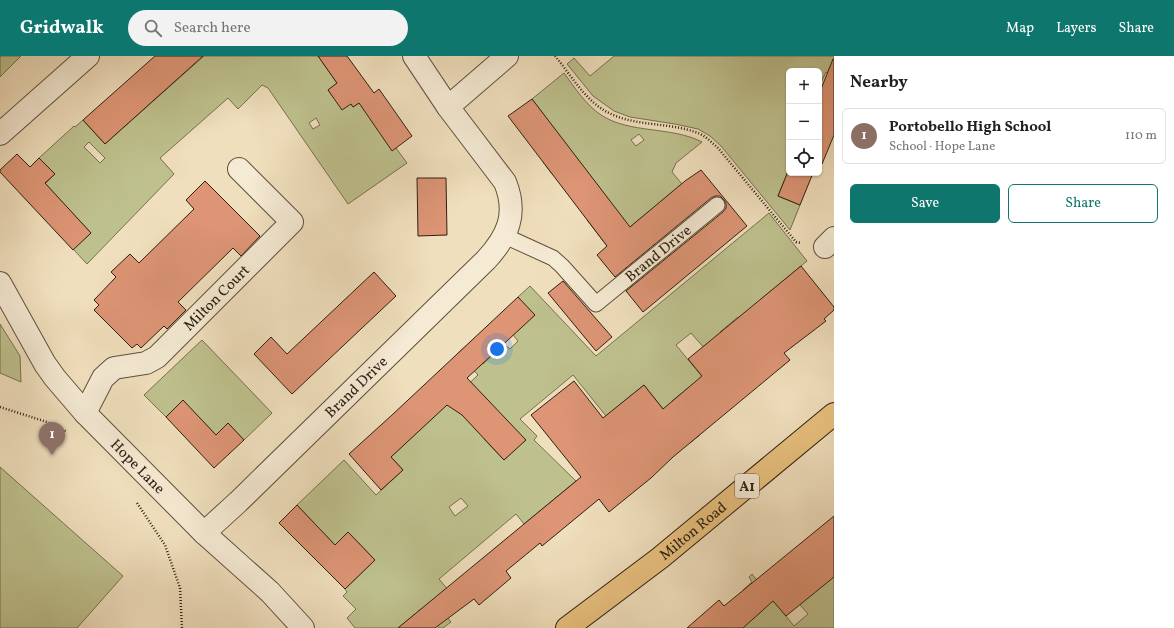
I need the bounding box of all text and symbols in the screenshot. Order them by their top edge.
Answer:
search box [128,10,408,46]
text: Gridwalk [20,15,104,41]
icon: search [142,17,164,39]
text: Search here [174,18,251,39]
text: Map [1006,19,1034,38]
text: Layers [1056,19,1096,38]
text: Share [1118,19,1154,38]
map controls [786,68,822,176]
button: + [786,68,822,104]
text: Nearby [850,71,908,94]
button: − [786,104,822,140]
text: Portobello High School [889,117,1051,138]
text: 1 [861,127,867,145]
text: 110 m [1125,127,1157,145]
text: School · Hope Lane [889,138,995,156]
button: locate [786,140,822,176]
button: Save [850,184,1000,223]
button: Share [1008,184,1158,223]
street label: Brand Drive [621,221,697,288]
street label: Milton Court [180,261,255,337]
your location [487,339,507,359]
street label: Brand Drive [321,352,393,423]
pin: 1 [39,422,65,455]
street label: Hope Lane [105,435,169,500]
road number: A1 [735,474,759,498]
street label: Milton Road [656,498,732,566]

